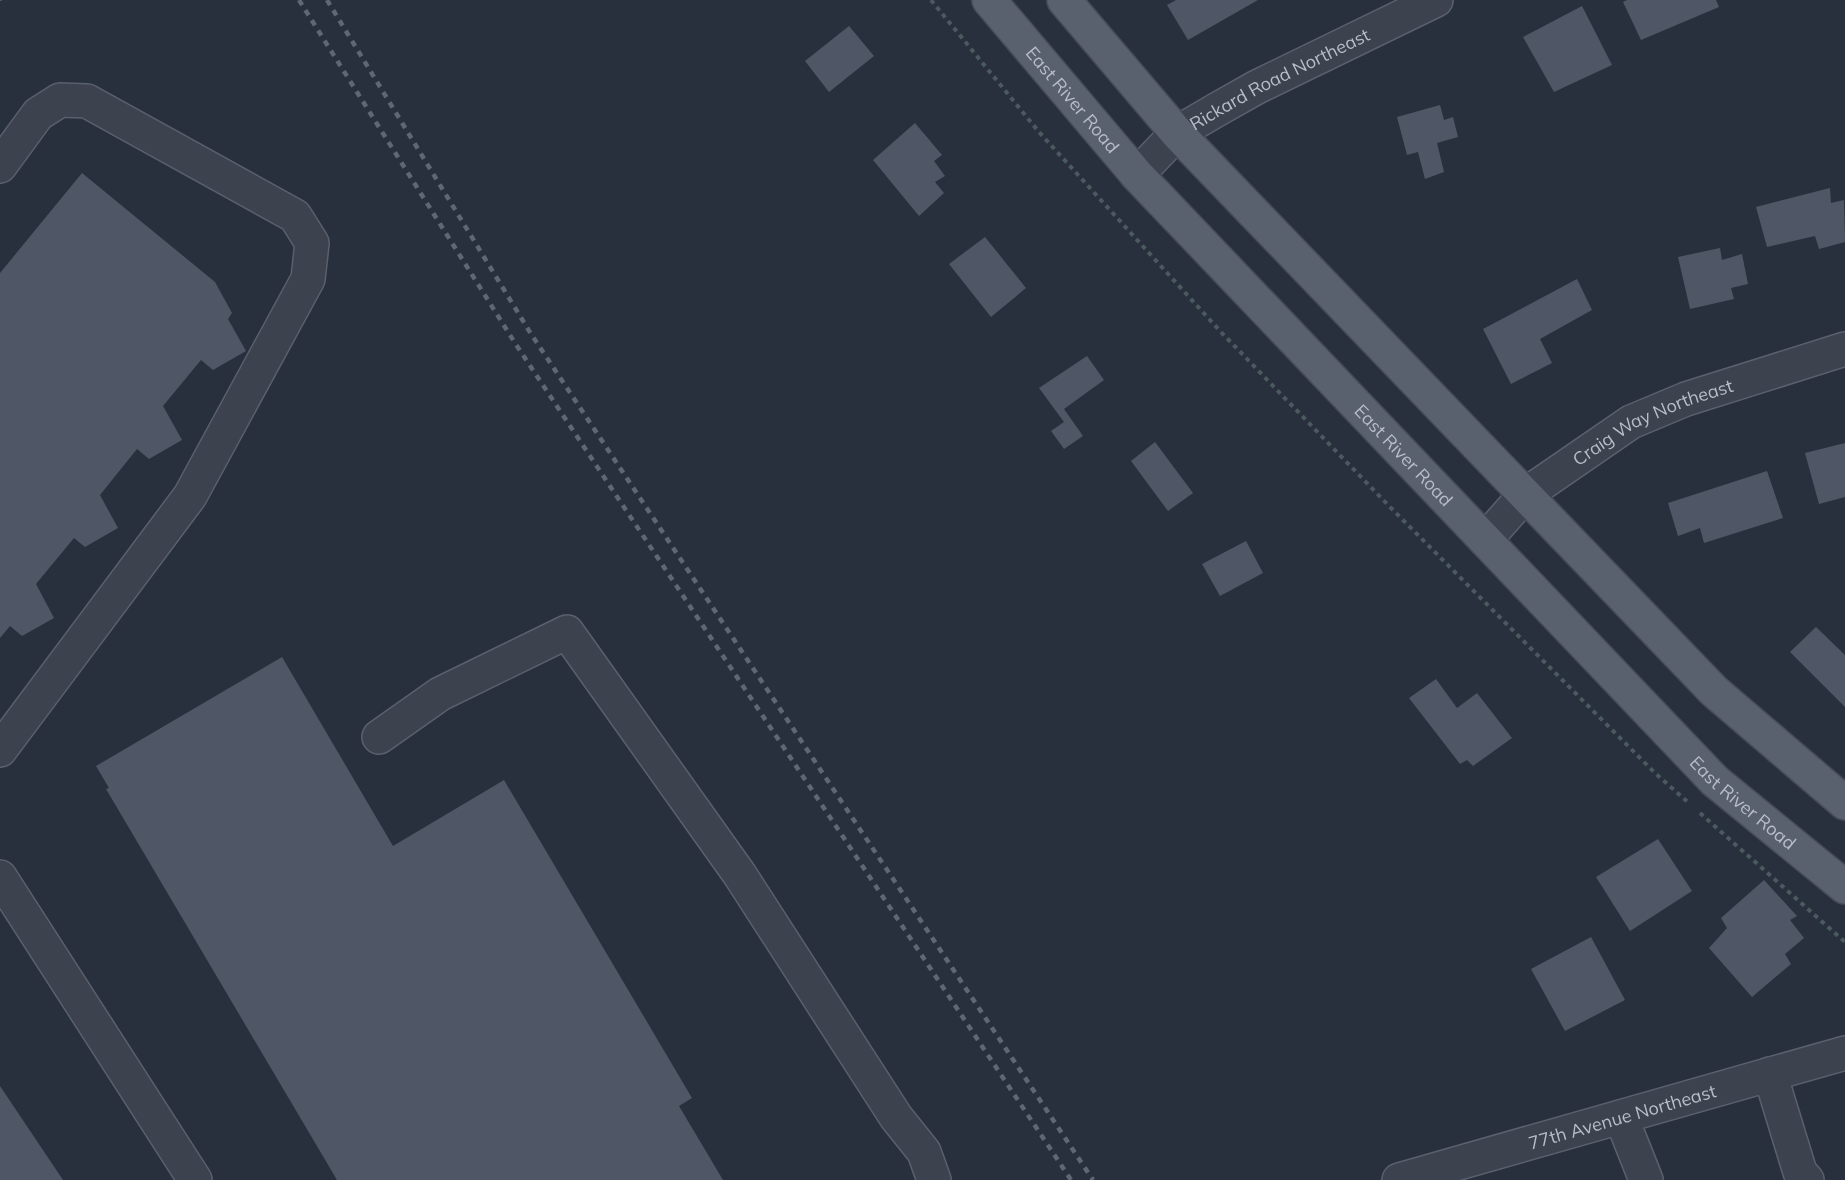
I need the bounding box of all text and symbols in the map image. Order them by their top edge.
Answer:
street label: Rickard Road Northeast [1185,23,1373,135]
street label: East River Road [1021,41,1125,157]
street label: Craig Way Northeast [1568,374,1736,471]
street label: East River Road [1350,399,1458,511]
street label: East River Road [1685,751,1801,854]
street label: 77th Avenue Northeast [1526,1079,1719,1154]

